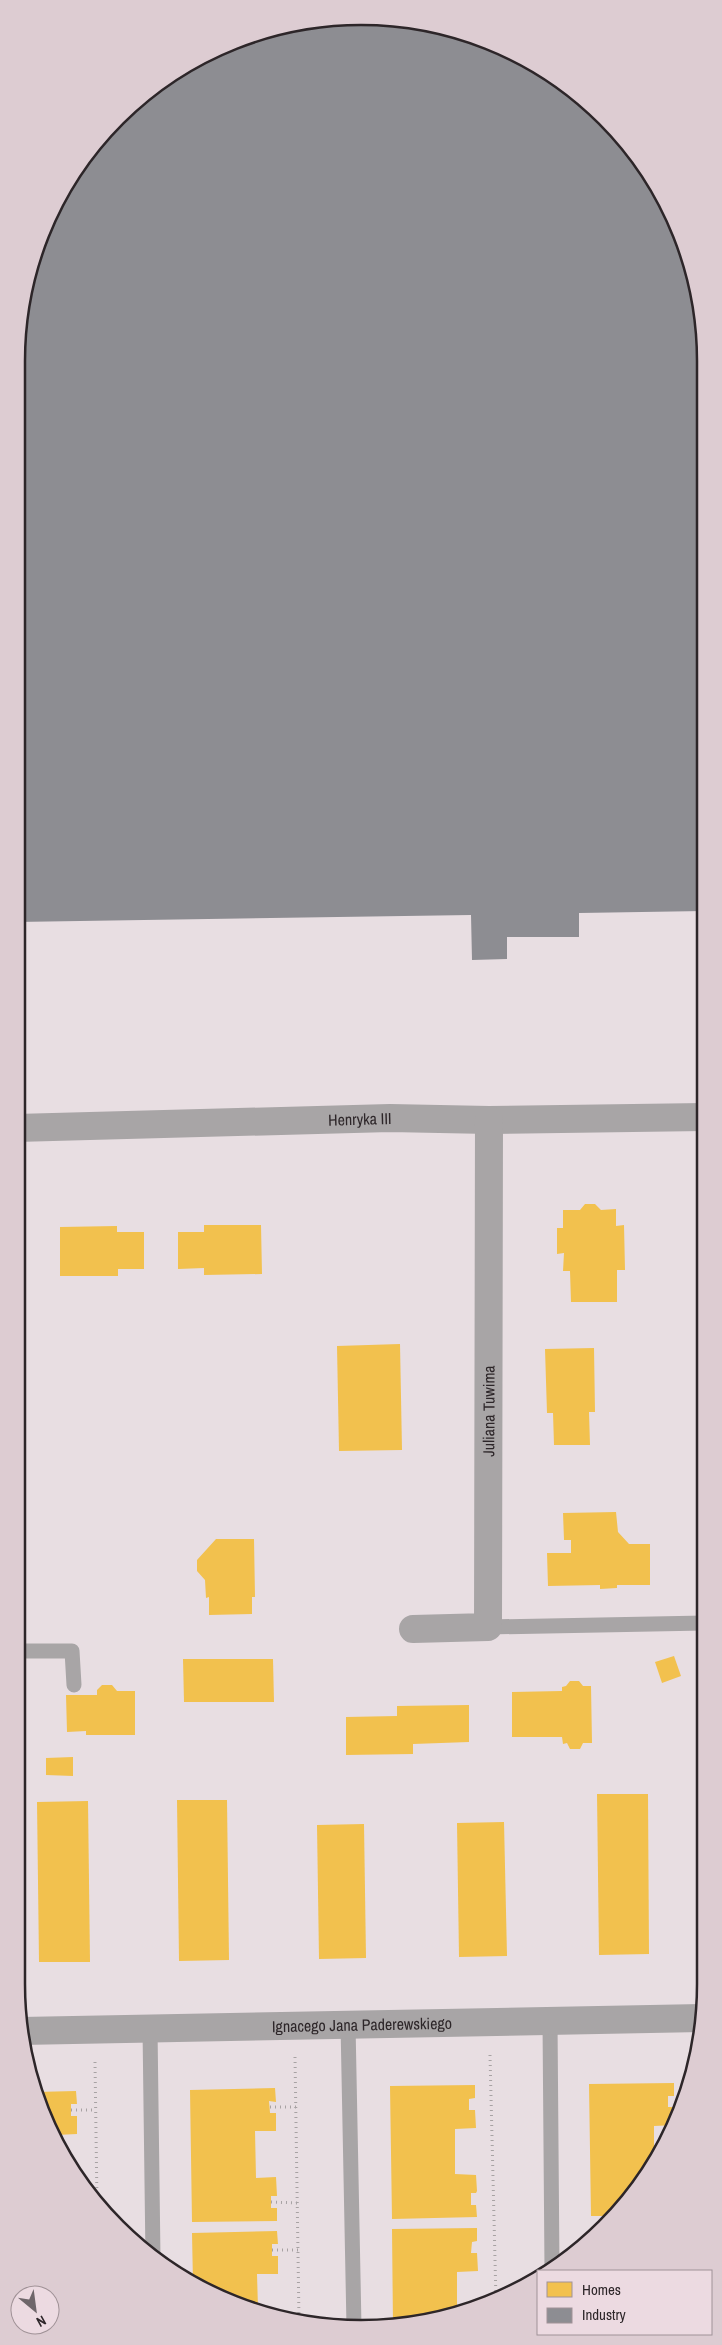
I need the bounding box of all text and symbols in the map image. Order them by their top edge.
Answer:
street label: Henryka III [328,1107,392,1131]
street label: Juliana Tuwima [477,1365,500,1457]
street label: Ignacego Jana Paderewskiego [272,2012,452,2037]
legend [537,2270,712,2335]
text: Homes [582,2279,621,2300]
north arrow [10,2285,60,2335]
text: Industry [582,2304,627,2325]
text: N [33,2311,49,2331]

